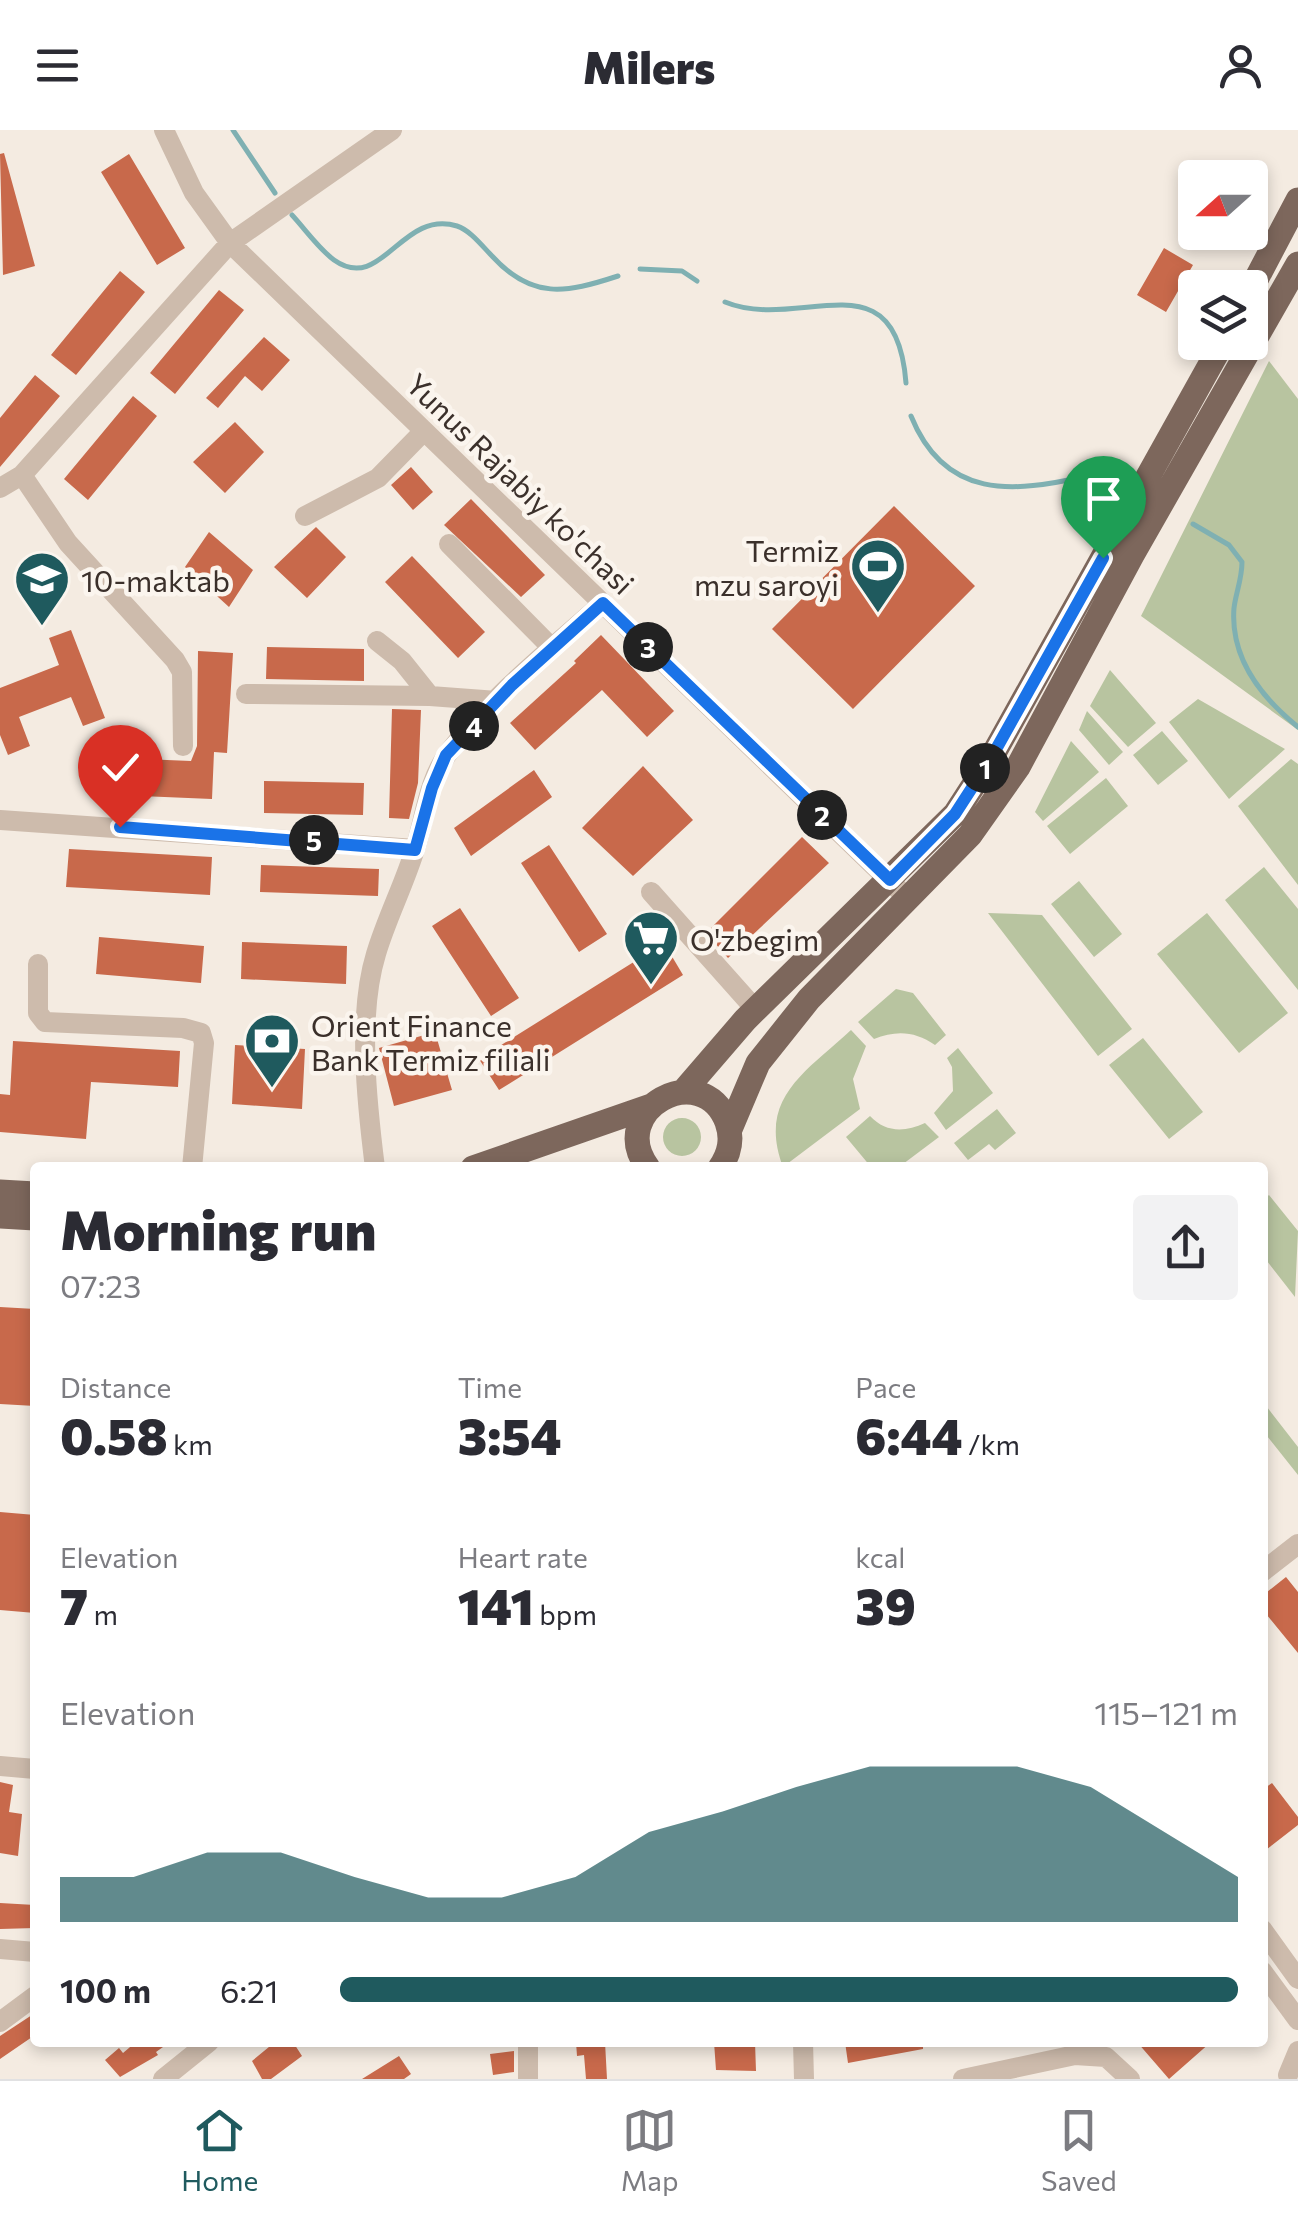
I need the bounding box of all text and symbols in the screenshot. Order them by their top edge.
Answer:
icon: menu [30,38,85,93]
text: Milers [583,38,715,93]
icon: person [1213,38,1268,93]
north arrow [1178,160,1268,250]
map controls [1178,160,1268,360]
button: layers [1178,270,1268,360]
street label: Yunus Rajabiy ko'chasi [399,365,643,601]
pin [1061,456,1146,559]
icon: arrive [1076,471,1131,526]
place label: Termiz mzu saroyi [694,531,839,602]
sports icon: Termiz mzu saroyi [848,536,908,615]
school or university icon: 10-maktab [12,549,72,628]
place label: 10-maktab [81,561,230,598]
pin: 3 [623,622,673,672]
text: 3 [640,630,656,664]
pin: 4 [449,701,499,751]
text: 4 [465,709,483,743]
pin [78,725,163,828]
icon: check [93,740,148,795]
pin: 1 [960,743,1010,793]
text: 1 [979,751,991,785]
pin: 2 [797,790,847,840]
text: 2 [814,798,830,832]
pin: 5 [289,815,339,865]
text: 5 [306,823,322,857]
supermarket icon: O'zbegim [621,908,681,987]
place label: O'zbegim [690,920,819,957]
place label: Orient Finance Bank Termiz filiali [311,1006,550,1077]
bank icon: Orient Finance Bank Termiz filiali [242,1011,302,1090]
text: Morning run [60,1194,376,1261]
button: share [1133,1195,1238,1300]
text: 07:23 [60,1265,141,1305]
text: Distance [60,1370,171,1404]
text: Time [458,1370,522,1404]
text: Pace [855,1370,916,1404]
text: 0.58 [60,1404,168,1465]
text: 3:54 [458,1404,562,1465]
text: 6:44 [855,1404,963,1465]
text: km [168,1427,213,1461]
text: /km [963,1427,1020,1461]
text: Elevation [60,1540,178,1574]
text: Heart rate [458,1540,588,1574]
text: kcal [855,1540,905,1574]
text: 7 [60,1574,88,1635]
text: 141 [458,1574,534,1635]
text: 39 [855,1574,916,1635]
text: m [88,1597,118,1631]
text: bpm [534,1597,597,1631]
text: Elevation [60,1692,195,1732]
text: 115–121 m [1094,1692,1238,1732]
text: 100 m [60,1970,151,2010]
text: 6:21 [220,1970,278,2010]
tab: Home [181,2103,258,2197]
tab: Map [621,2103,679,2197]
tab: Saved [1041,2103,1117,2197]

